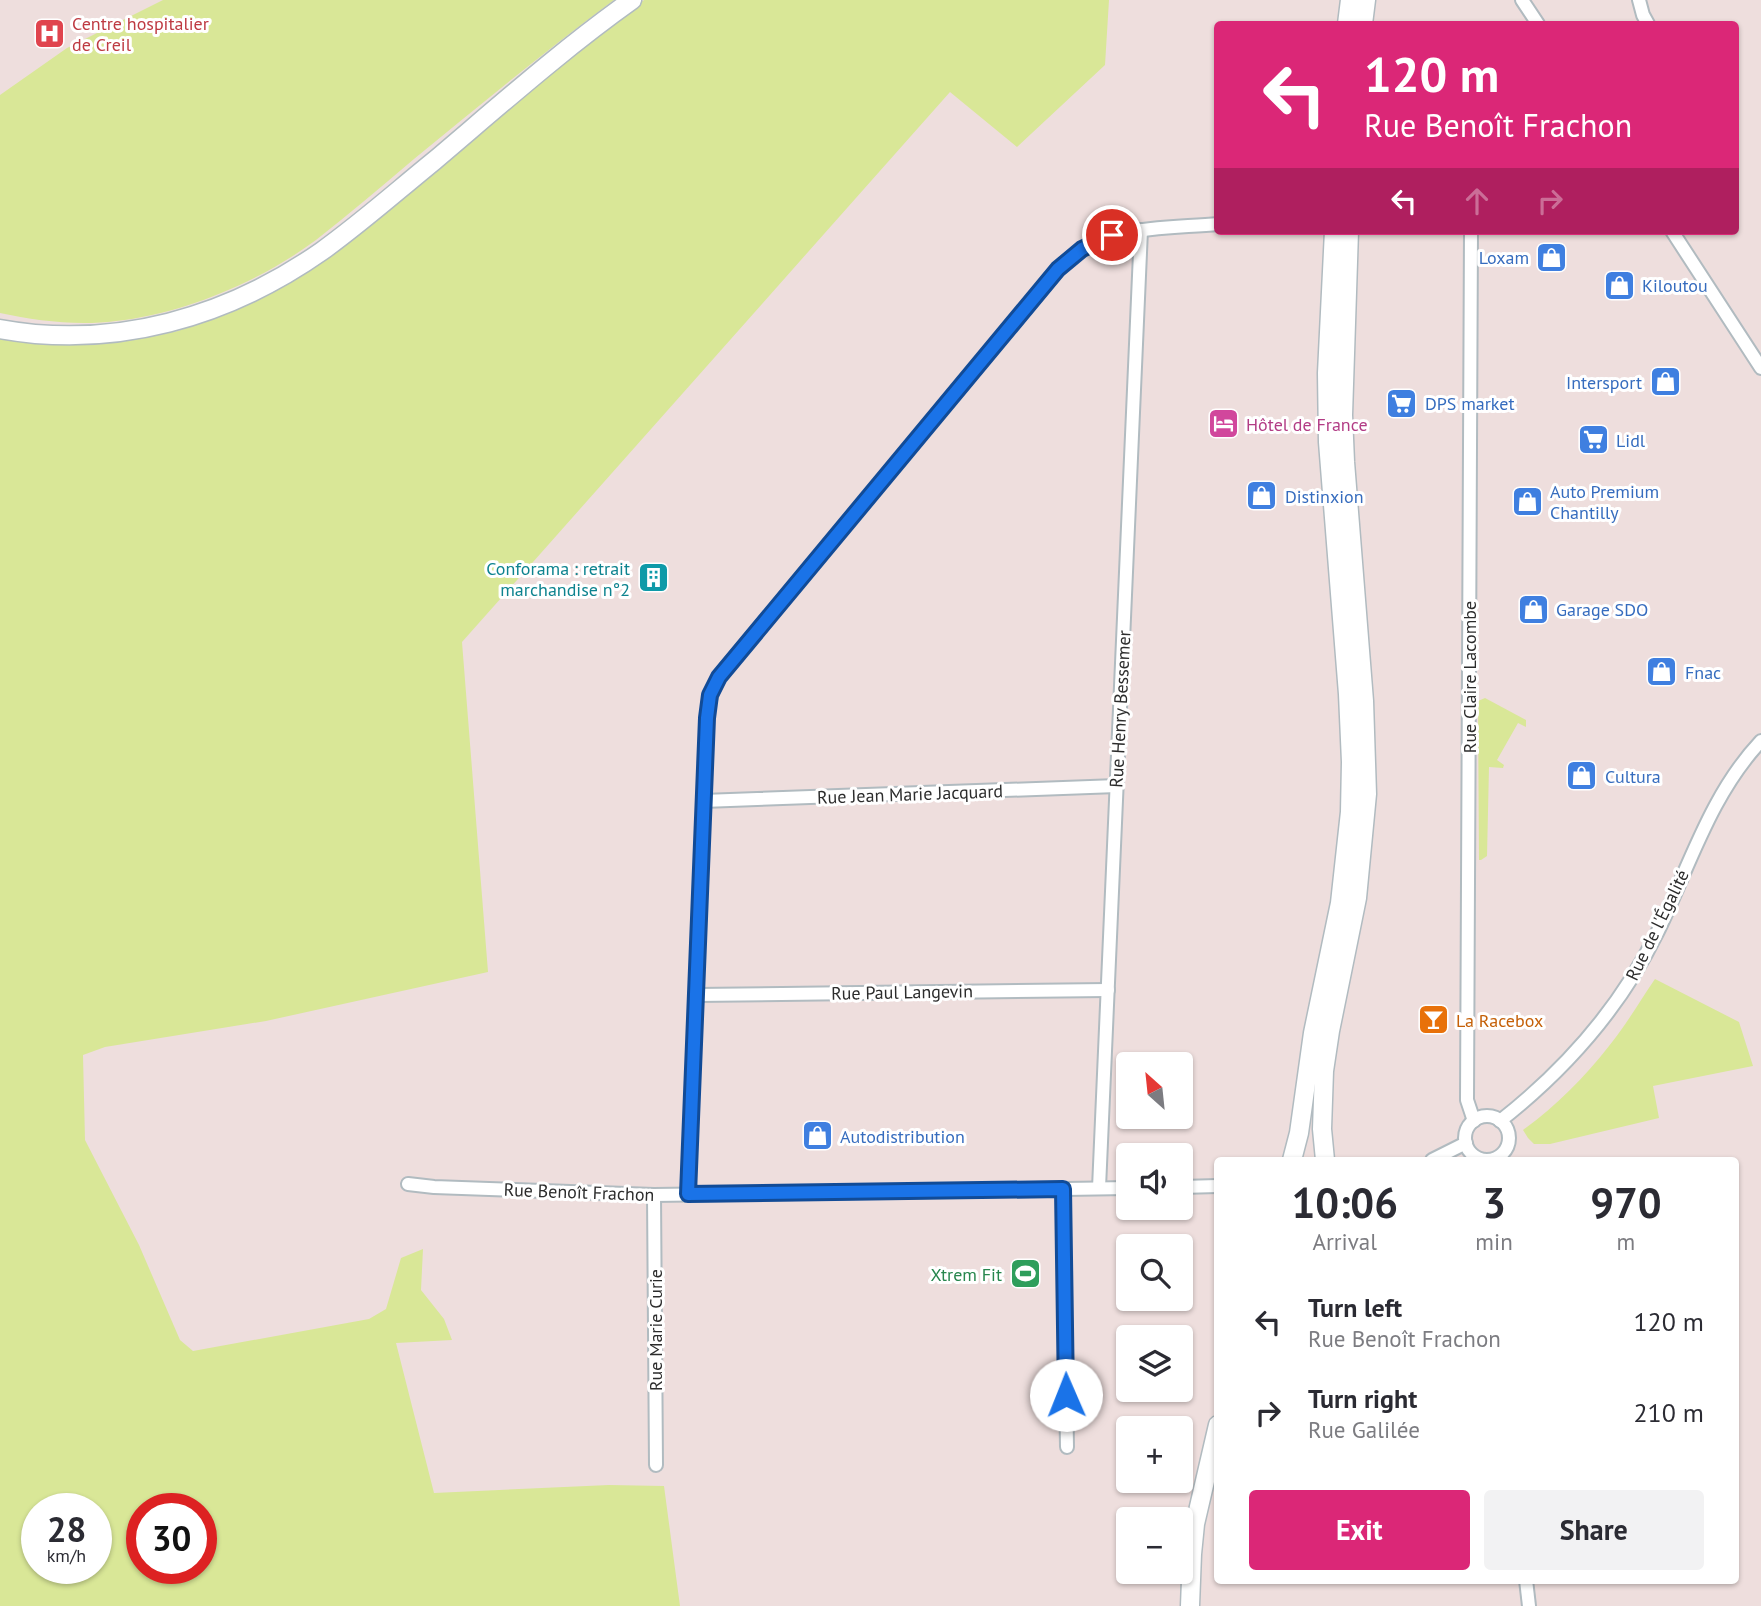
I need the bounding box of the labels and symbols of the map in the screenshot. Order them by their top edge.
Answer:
place label: Centre hospitalier de Creil [72,12,209,56]
hospital icon: Centre hospitalier de Creil [32,16,66,50]
pin [1082,205,1142,265]
shop icon: Loxam [1535,240,1569,274]
place label: Loxam [1479,246,1529,269]
shop icon: Kiloutou [1602,268,1636,302]
place label: Kiloutou [1642,274,1708,297]
shop icon: Intersport [1648,365,1682,399]
place label: Intersport [1566,371,1642,394]
supermarket icon: DPS market [1385,386,1419,420]
place label: DPS market [1425,392,1515,415]
hotel icon: Hôtel de France [1206,407,1240,441]
place label: Hôtel de France [1246,413,1368,436]
supermarket icon: Lidl [1576,423,1610,457]
place label: Lidl [1616,429,1646,452]
shop icon: Distinxion [1245,479,1279,513]
place label: Auto Premium Chantilly [1550,480,1659,524]
shop icon: Auto Premium Chantilly [1510,484,1544,518]
place label: Distinxion [1285,485,1364,508]
place label: Conforama : retrait marchandise n°2 [486,557,630,601]
building icon: Conforama : retrait marchandise n°2 [636,561,670,595]
shop icon: Garage SDO [1516,592,1550,626]
place label: Garage SDO [1556,598,1648,621]
street label: Rue Claire Lacombe [1458,601,1481,753]
street label: Rue Henry Bessemer [1104,630,1136,788]
shop icon: Fnac [1645,655,1679,689]
place label: Fnac [1685,661,1721,684]
shop icon: Cultura [1565,759,1599,793]
place label: Cultura [1605,765,1661,788]
street label: Rue Jean Marie Jacquard [817,779,1003,809]
street label: Rue de l'Égalité [1620,866,1694,984]
street label: Rue Paul Langevin [831,979,973,1005]
bar icon: La Racebox [1416,1003,1450,1037]
place label: La Racebox [1456,1009,1543,1032]
north arrow [1116,1052,1194,1129]
shop icon: Autodistribution [800,1119,834,1153]
place label: Autodistribution [840,1125,965,1148]
street label: Rue Benoît Frachon [503,1178,655,1206]
sports icon: Xtrem Fit [1008,1257,1042,1291]
place label: Xtrem Fit [931,1263,1002,1286]
street label: Rue Marie Curie [644,1269,667,1391]
position arrow [1029,1358,1103,1432]
speed limit sign: 30 [126,1493,217,1584]

